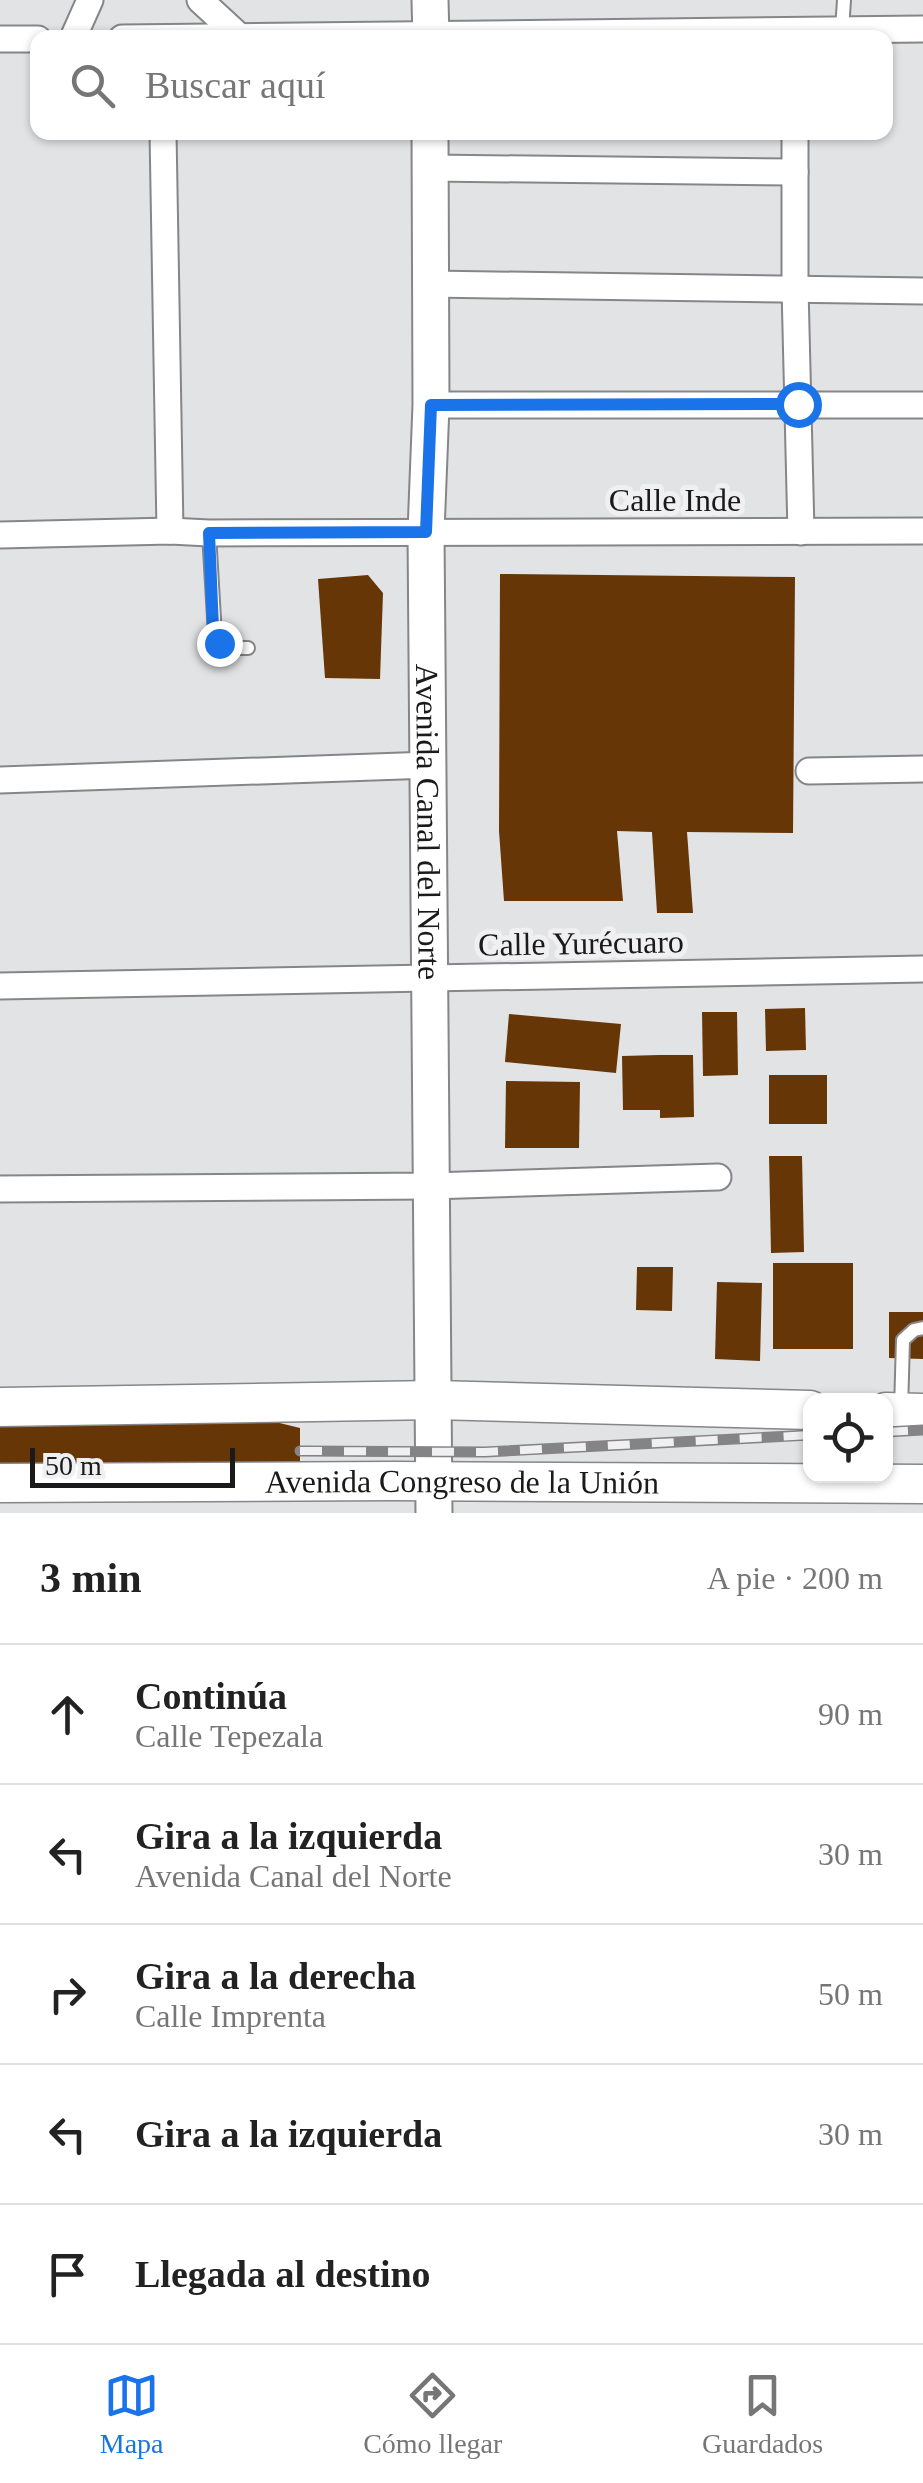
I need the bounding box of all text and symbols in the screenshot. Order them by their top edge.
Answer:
search box [30,30,893,140]
icon: search [65,58,120,113]
text: Buscar aquí [145,64,325,106]
route start [776,382,822,428]
street label: Calle Inde [609,482,741,518]
route end [197,621,243,667]
street label: Avenida Canal del Norte [409,663,448,980]
street label: Calle Yurécuaro [478,923,684,963]
map controls [803,1393,893,1483]
button: locate [803,1393,893,1483]
scale bar [30,1443,235,1488]
text: 50 m [45,1450,102,1481]
street label: Avenida Congreso de la Unión [265,1463,659,1501]
text: 3 min [40,1555,142,1601]
text: A pie · 200 m [707,1560,883,1596]
text: Continúa [135,1675,287,1717]
icon: ahead [40,1687,95,1742]
text: 90 m [818,1696,883,1732]
text: Calle Tepezala [135,1718,323,1754]
text: Gira a la izquierda [135,1815,442,1857]
icon: left [40,1827,95,1882]
text: 30 m [818,1836,883,1872]
text: Avenida Canal del Norte [135,1858,452,1894]
text: Gira a la derecha [135,1955,416,1997]
icon: right [40,1967,95,2022]
text: 50 m [818,1976,883,2012]
text: Calle Imprenta [135,1998,326,2034]
icon: left [40,2107,95,2162]
text: Gira a la izquierda [135,2113,442,2155]
text: 30 m [818,2116,883,2152]
icon: arrive [40,2247,95,2302]
text: Llegada al destino [135,2253,431,2295]
tab: Mapa [100,2368,164,2460]
tab: Cómo llegar [363,2368,502,2460]
tab: Guardados [702,2368,823,2460]

